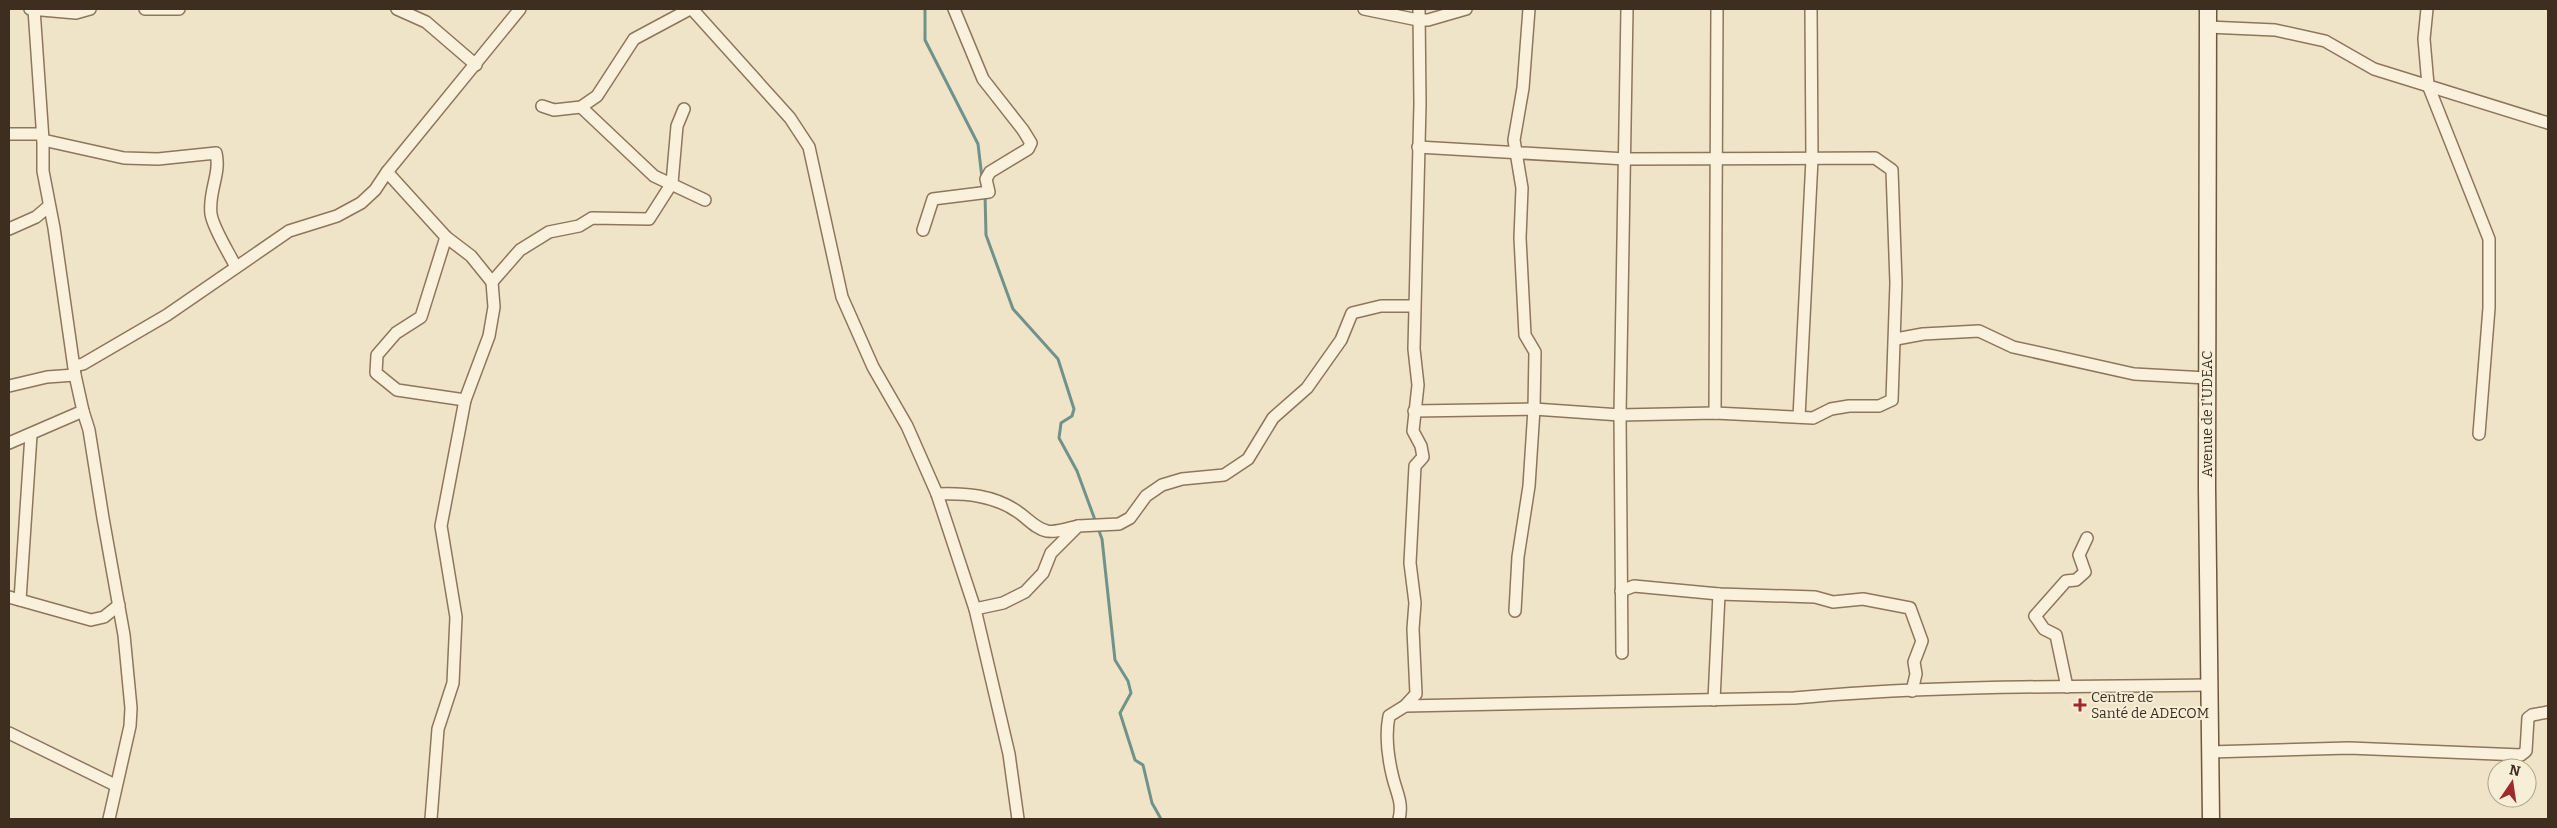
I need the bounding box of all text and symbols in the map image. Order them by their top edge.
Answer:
street label: Avenue de I'UDEAC [2199,351,2216,477]
place label: Centre de Santé de ADECOM [2091,689,2209,722]
marker: Centre de Santé de ADECOM [2073,698,2087,712]
north arrow [2487,758,2537,808]
text: N [2508,761,2522,780]

